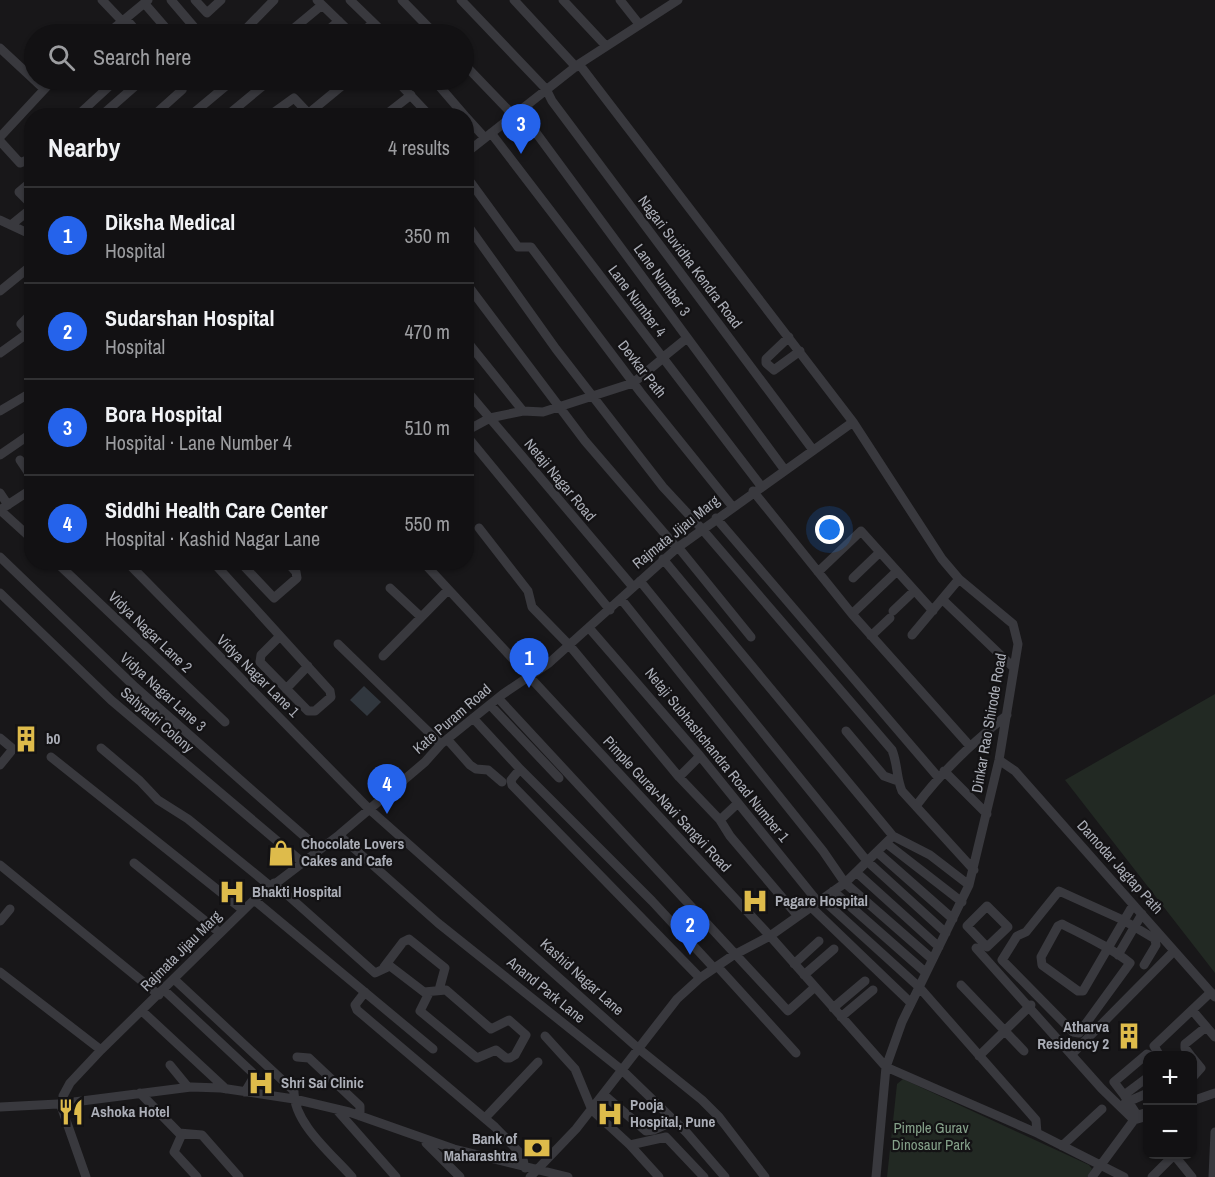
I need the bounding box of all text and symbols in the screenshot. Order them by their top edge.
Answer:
search box [24,24,474,90]
icon: search [45,41,78,74]
text: Search here [93,42,191,72]
pin: 3 [502,104,540,154]
text: Nearby [48,130,120,165]
text: 4 results [388,134,450,161]
street label: Nagari Suvidha Kendra Road [633,191,747,332]
text: Diksha Medical [105,207,235,237]
text: 1 [63,222,72,249]
text: 350 m [404,222,450,249]
text: Hospital [105,237,165,264]
street label: Lane Number 3 [629,239,696,320]
street label: Lane Number 4 [604,261,671,341]
text: Sudarshan Hospital [105,303,274,333]
text: 2 [63,318,72,345]
text: 470 m [404,318,450,345]
text: Hospital [105,333,165,360]
street label: Devkar Path [613,336,672,402]
text: Bora Hospital [105,399,222,429]
text: 3 [63,414,72,441]
text: 510 m [404,414,450,441]
text: Hospital · Lane Number 4 [105,429,292,456]
street label: Netaji Nagar Road [520,434,601,525]
street label: Rajmata Jijau Marg [628,490,724,573]
text: Siddhi Health Care Center [105,495,328,525]
text: 4 [63,510,72,537]
text: 550 m [404,510,450,537]
your location [815,515,844,544]
text: Hospital · Kashid Nagar Lane [105,525,320,552]
street label: Vidya Nagar Lane 2 [104,586,197,677]
street label: Vidya Nagar Lane 1 [212,630,304,722]
pin: 1 [510,638,548,688]
street label: Vidya Nagar Lane 3 [116,647,211,736]
street label: Dinkar Rao Shirode Road [966,651,1011,794]
street label: Netaji Subhashchandra Road Number 1 [640,663,794,846]
street label: Kate Puram Road [408,679,495,759]
street label: Sahyadri Colony [116,682,199,758]
building icon: b0 [11,724,41,754]
place label: b0 [46,728,61,749]
street label: Pimple Gurav-Navi Sangvi Road [599,731,736,876]
pin: 4 [368,764,406,814]
street label: Damodar Jagtap Path [1073,815,1168,918]
place label: Chocolate Lovers Cakes and Cafe [301,833,404,871]
shop icon: Chocolate Lovers Cakes and Cafe [266,838,296,868]
hospital icon: Bhakti Hospital [217,877,247,907]
place label: Bhakti Hospital [252,881,342,902]
hospital icon: Pagare Hospital [740,886,770,916]
place label: Pagare Hospital [775,890,868,911]
street label: Rajmata Jijau Marg [136,905,226,996]
pin: 2 [670,906,710,955]
street label: Kashid Nagar Lane [536,933,629,1020]
street label: Anand Park Lane [502,951,590,1028]
place label: Atharva Residency 2 [1037,1016,1109,1054]
building icon: Atharva Residency 2 [1114,1021,1144,1051]
map controls [1143,1051,1197,1159]
button: + [1143,1051,1197,1105]
hospital icon: Shri Sai Clinic [246,1068,276,1098]
place label: Shri Sai Clinic [281,1072,364,1093]
place label: Pooja Hospital, Pune [630,1094,716,1132]
restaurant icon: Ashoka Hotel [56,1097,86,1127]
hospital icon: Pooja Hospital, Pune [595,1099,625,1129]
place label: Ashoka Hotel [91,1101,170,1122]
button: − [1143,1105,1197,1159]
park label: Pimple Gurav Dinosaur Park [892,1117,971,1155]
place label: Bank of Maharashtra [444,1128,518,1166]
bank icon: Bank of Maharashtra [522,1133,552,1163]

